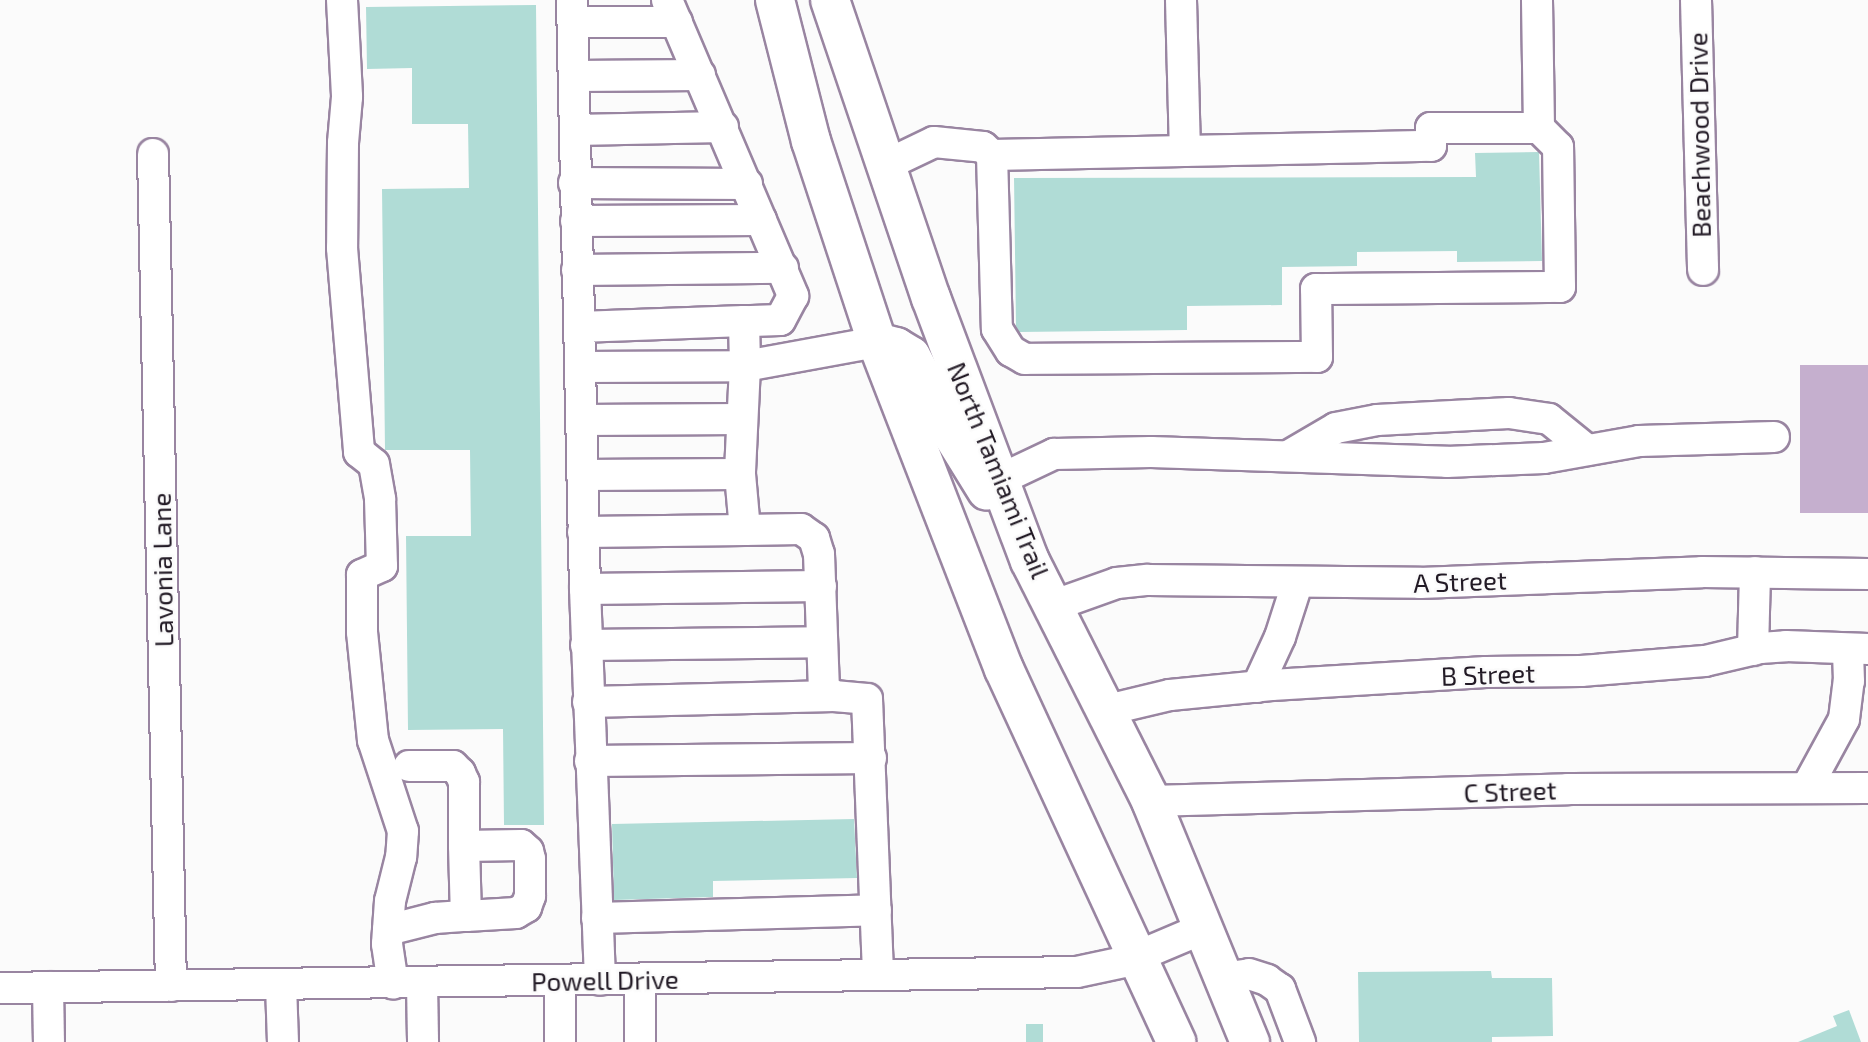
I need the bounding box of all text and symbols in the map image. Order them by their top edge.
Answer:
street label: Beachwood Drive [1682,32,1716,238]
street label: North Tamiami Trail [941,357,1057,583]
street label: Lavonia Lane [145,493,179,647]
street label: A Street [1412,564,1508,598]
street label: B Street [1440,657,1536,691]
street label: C Street [1463,774,1557,808]
street label: Powell Drive [531,963,679,997]

